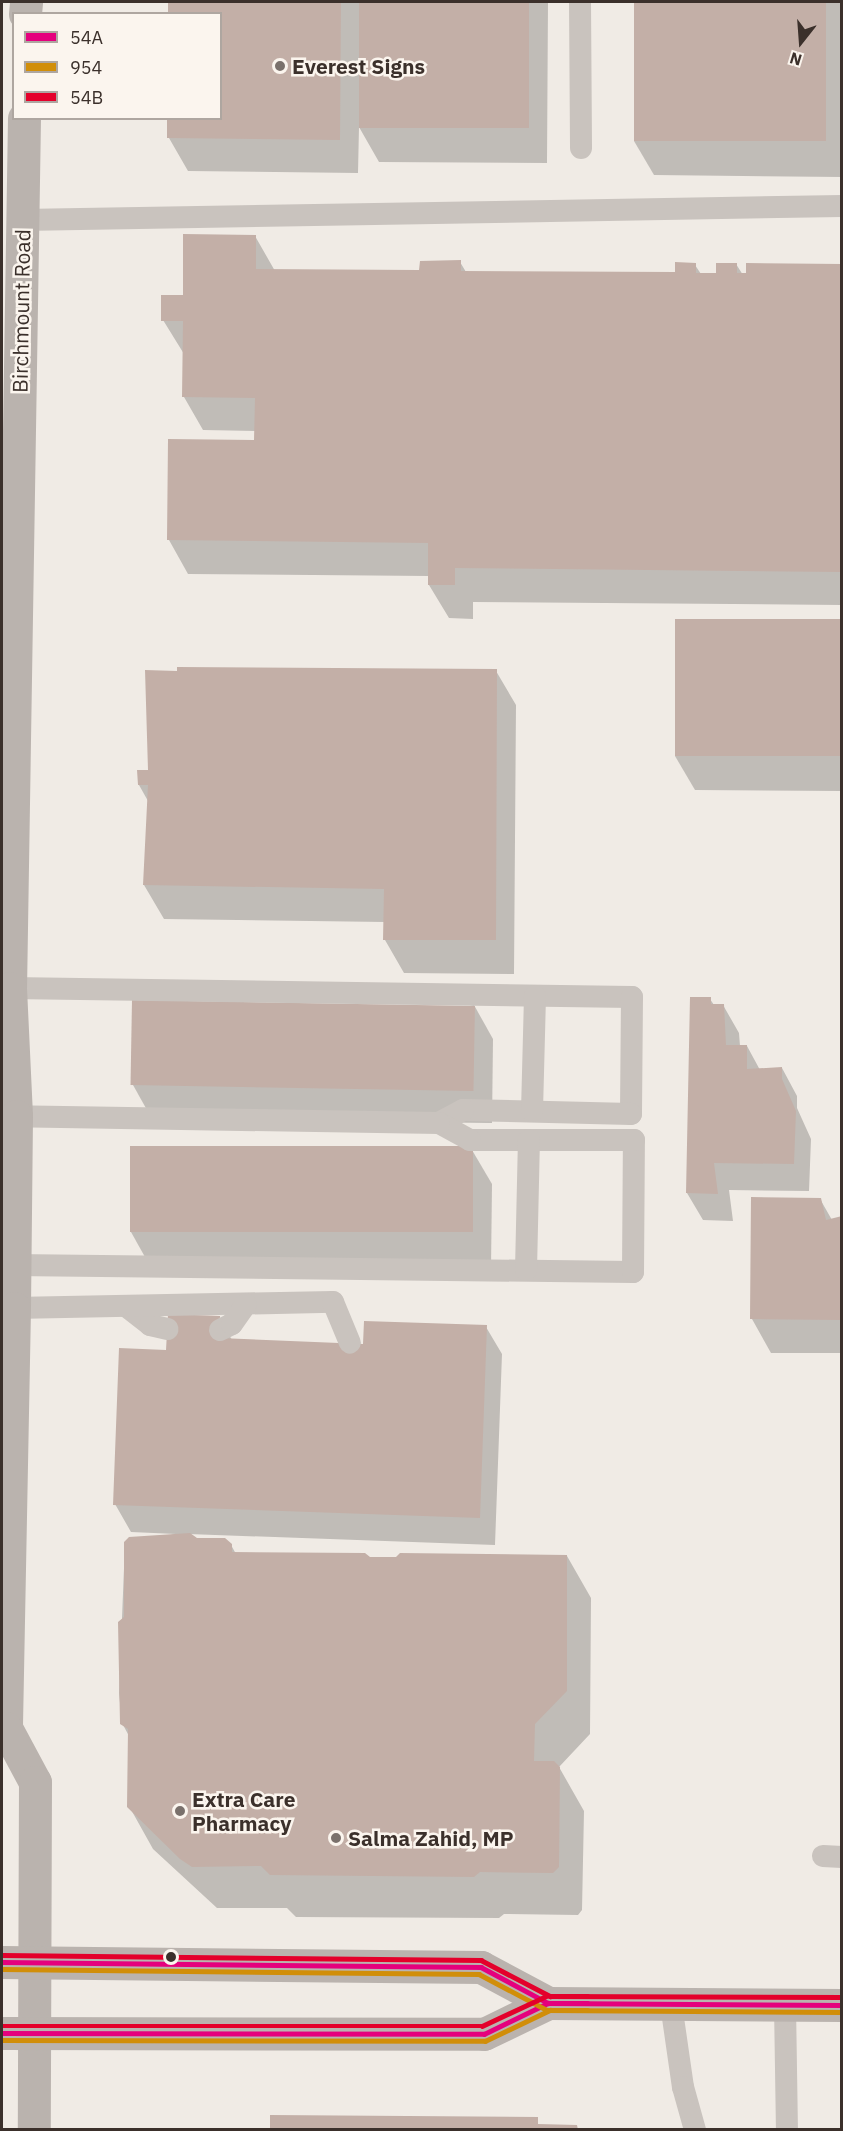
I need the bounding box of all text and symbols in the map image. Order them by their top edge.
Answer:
legend [12,12,222,120]
north arrow [771,12,831,72]
text: 54A [70,26,103,49]
text: N [787,48,804,70]
place label: Everest Signs [292,53,425,79]
text: 954 [70,56,102,79]
marker: Everest Signs [273,59,287,73]
text: 54B [70,86,103,109]
street label: Birchmount Road [7,229,35,393]
place label: Extra Care Pharmacy [192,1786,295,1836]
marker: Extra Care Pharmacy [173,1804,187,1818]
place label: Salma Zahid, MP [348,1825,514,1851]
marker: Salma Zahid, MP [329,1831,343,1845]
unlabelled marker [165,1951,177,1963]

